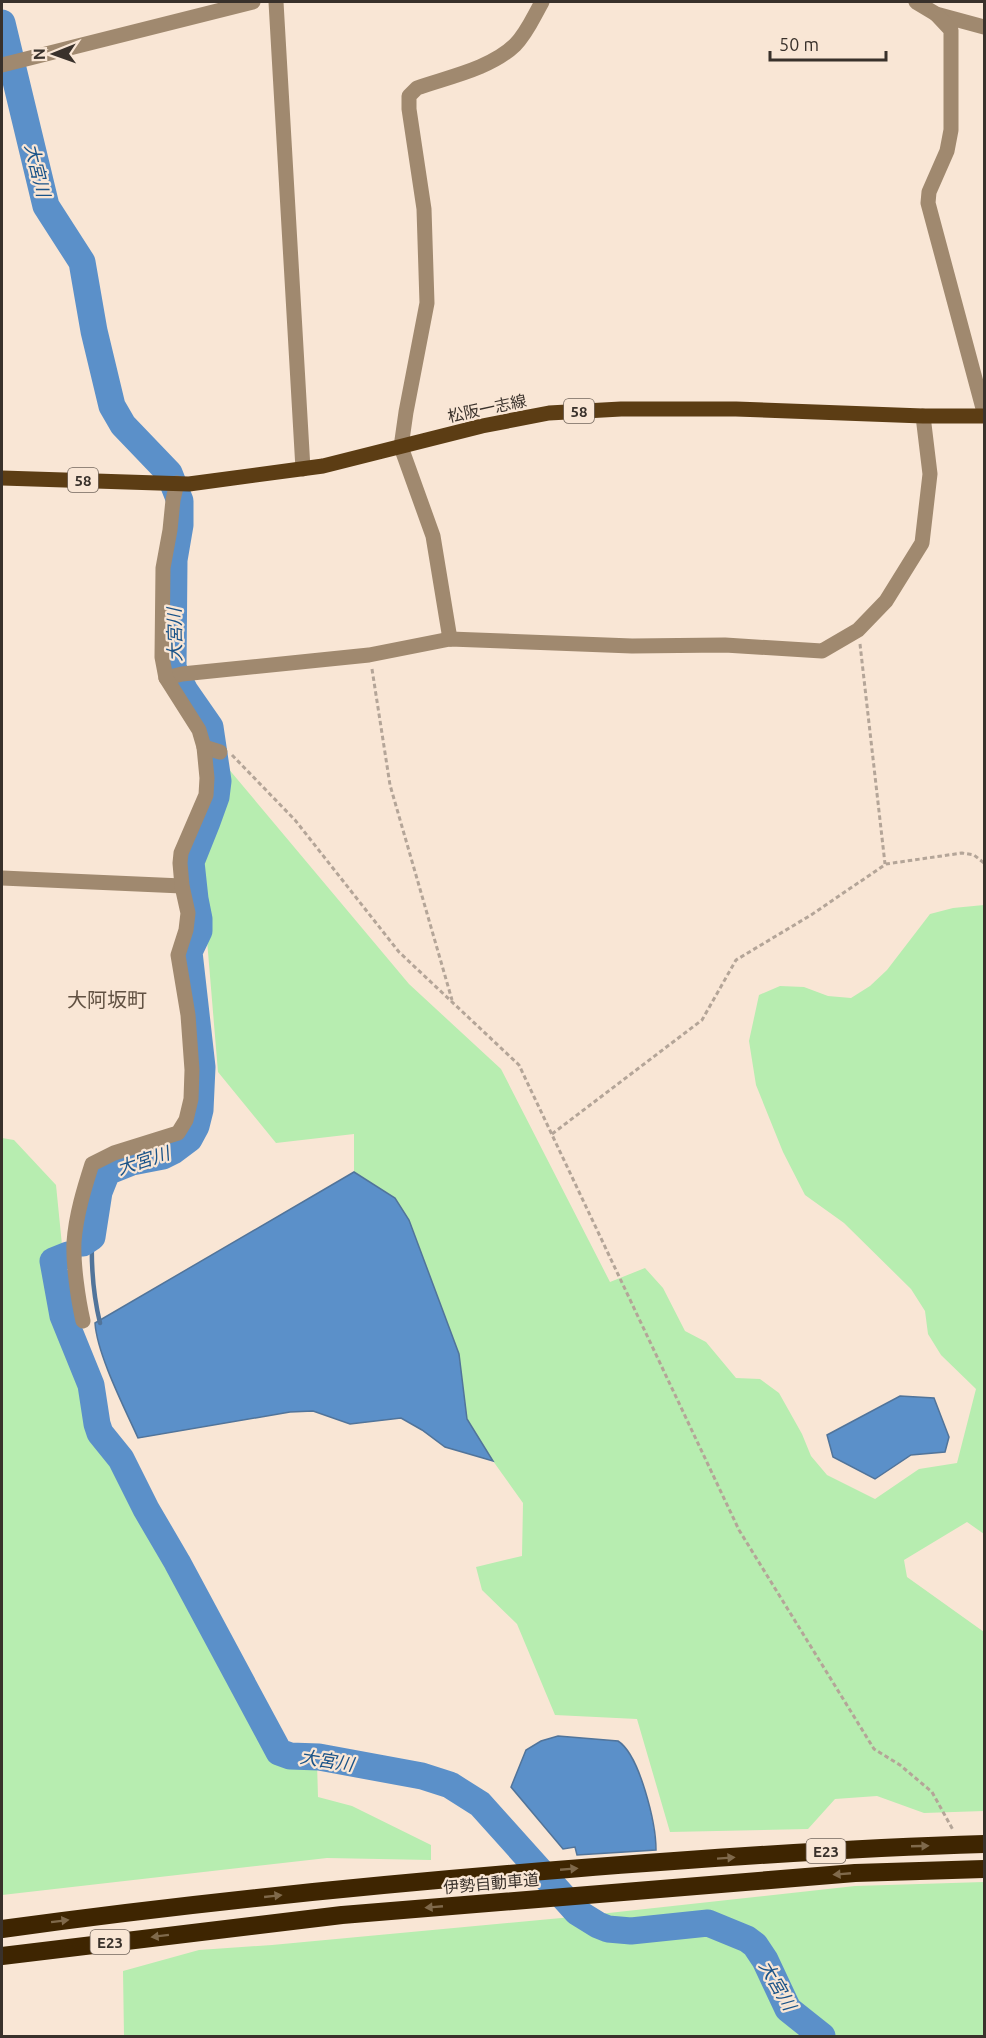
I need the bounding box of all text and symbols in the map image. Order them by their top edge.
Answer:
north arrow [24,24,84,84]
scale bar [770,24,886,62]
text: 50 m [779,34,819,54]
text: N [30,48,48,60]
water label: 大宮川 [22,141,55,201]
street label: 松阪一志線 [446,391,528,425]
road number: 58 [564,399,594,423]
road number: 58 [68,468,98,492]
water label: 大宮川 [163,606,184,662]
district label: 大阿坂町 [67,988,147,1011]
water label: 大宮川 [114,1142,174,1178]
water label: 大宮川 [299,1746,357,1774]
road number: E23 [806,1839,846,1863]
one-way arrow [911,1841,930,1851]
one-way arrow [716,1853,735,1862]
one-way arrow [560,1864,579,1874]
one-way arrow [833,1869,852,1879]
street label: 伊勢自動車道 [442,1870,540,1896]
one-way arrow [263,1891,282,1901]
one-way arrow [424,1902,443,1912]
one-way arrow [50,1917,69,1926]
road number: E23 [90,1930,130,1954]
one-way arrow [150,1931,169,1940]
water label: 大宮川 [756,1957,801,2015]

